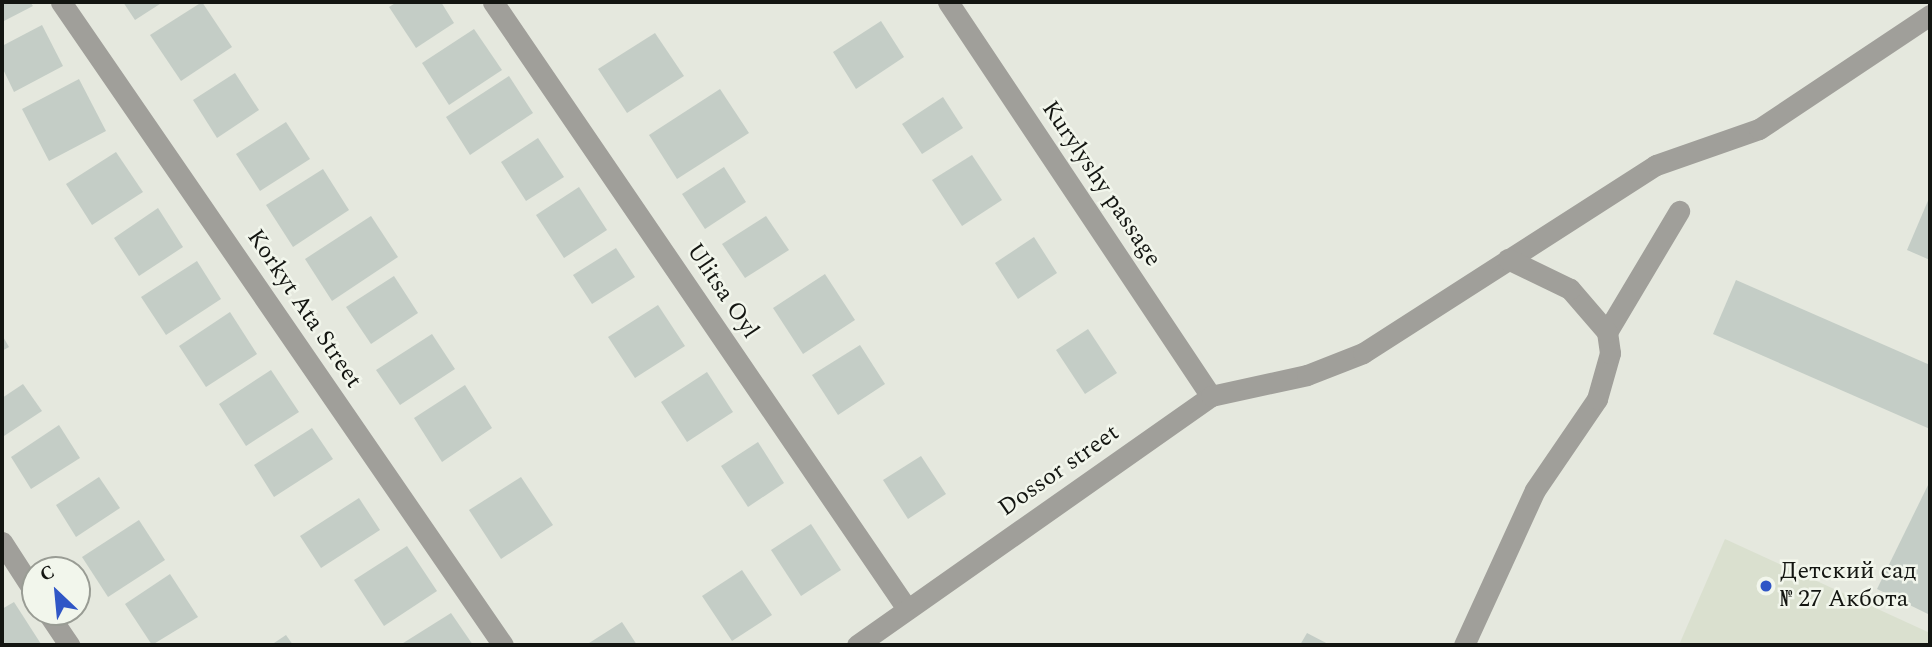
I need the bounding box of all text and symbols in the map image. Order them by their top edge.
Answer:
street label: Kurylyshy passage [1035,96,1167,272]
street label: Korkyt Ata Street [240,224,368,394]
street label: Ulitsa Oyl [680,238,764,344]
street label: Dossor street [993,419,1125,523]
north arrow [21,556,91,626]
text: С [35,557,60,589]
place label: Детский сад № 27 Акбота [1780,558,1917,614]
marker: Детский сад № 27 Акбота [1758,578,1774,594]

